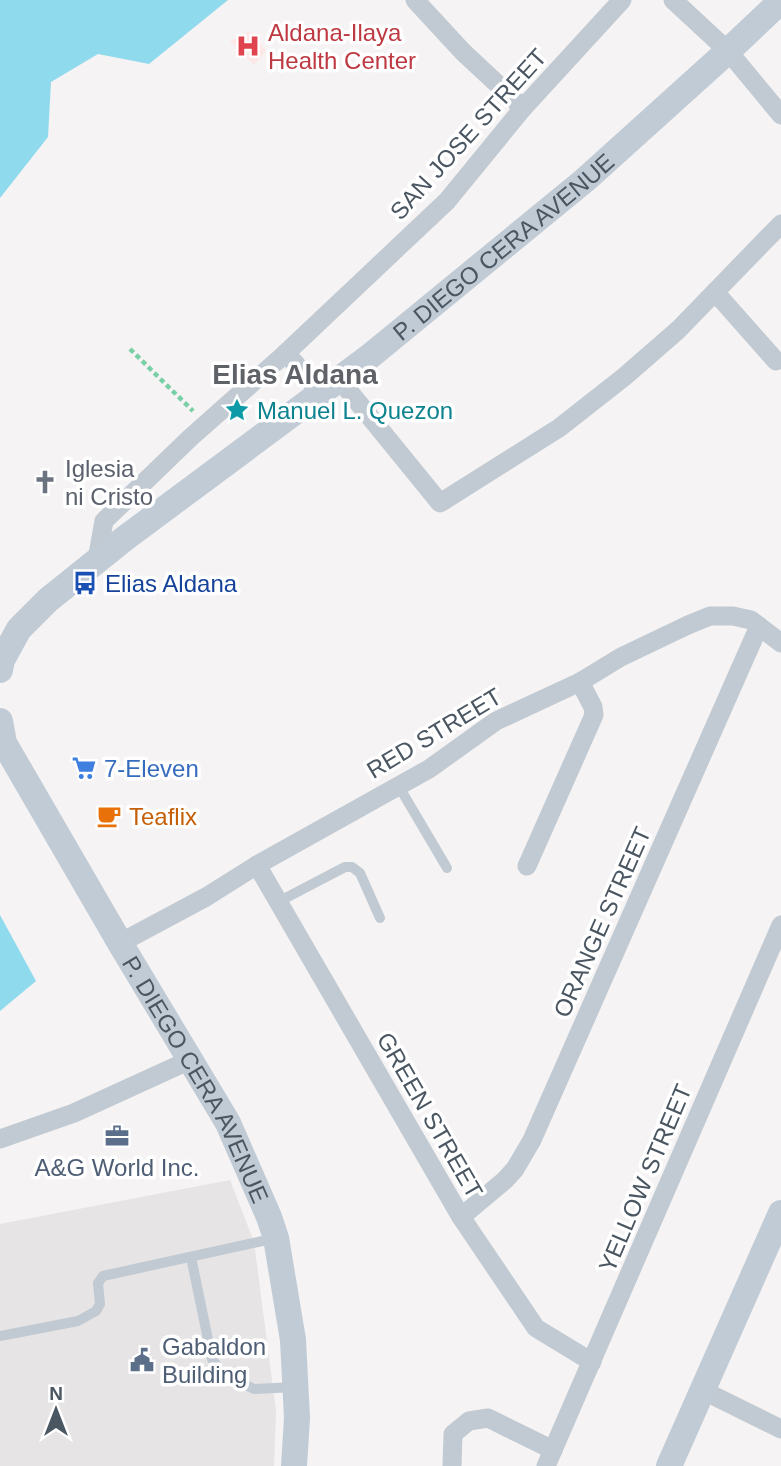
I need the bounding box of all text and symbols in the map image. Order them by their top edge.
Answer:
place label: Aldana-Ilaya Health Center [268,19,416,74]
hospital icon: Aldana-Ilaya Health Center [234,32,262,60]
street label: SAN JOSE STREET [384,43,552,225]
street label: P. DIEGO CERA AVENUE [387,148,619,345]
district label: Elias Aldana [212,359,378,390]
place icon: Manuel L. Quezon [223,396,251,424]
place label: Manuel L. Quezon [257,397,453,424]
place label: Iglesia ni Cristo [65,455,153,510]
church icon: Iglesia ni Cristo [31,468,59,496]
bus stop icon: Elias Aldana [71,569,99,597]
place label: Elias Aldana [105,570,238,597]
street label: RED STREET [362,682,506,784]
supermarket icon: 7-Eleven [70,754,98,782]
place label: 7-Eleven [104,755,199,782]
cafe icon: Teaflix [95,802,123,830]
place label: Teaflix [129,803,197,830]
street label: ORANGE STREET [548,822,656,1021]
street label: P. DIEGO CERA AVENUE [117,951,275,1207]
street label: GREEN STREET [372,1027,489,1203]
street label: YELLOW STREET [593,1080,697,1276]
office icon: A&G World Inc. [103,1122,131,1150]
place label: A&G World Inc. [35,1154,199,1181]
place label: Gabaldon Building [162,1333,266,1388]
public building icon: Gabaldon Building [128,1346,156,1374]
north arrow [21,1375,91,1445]
text: N [49,1383,63,1404]

